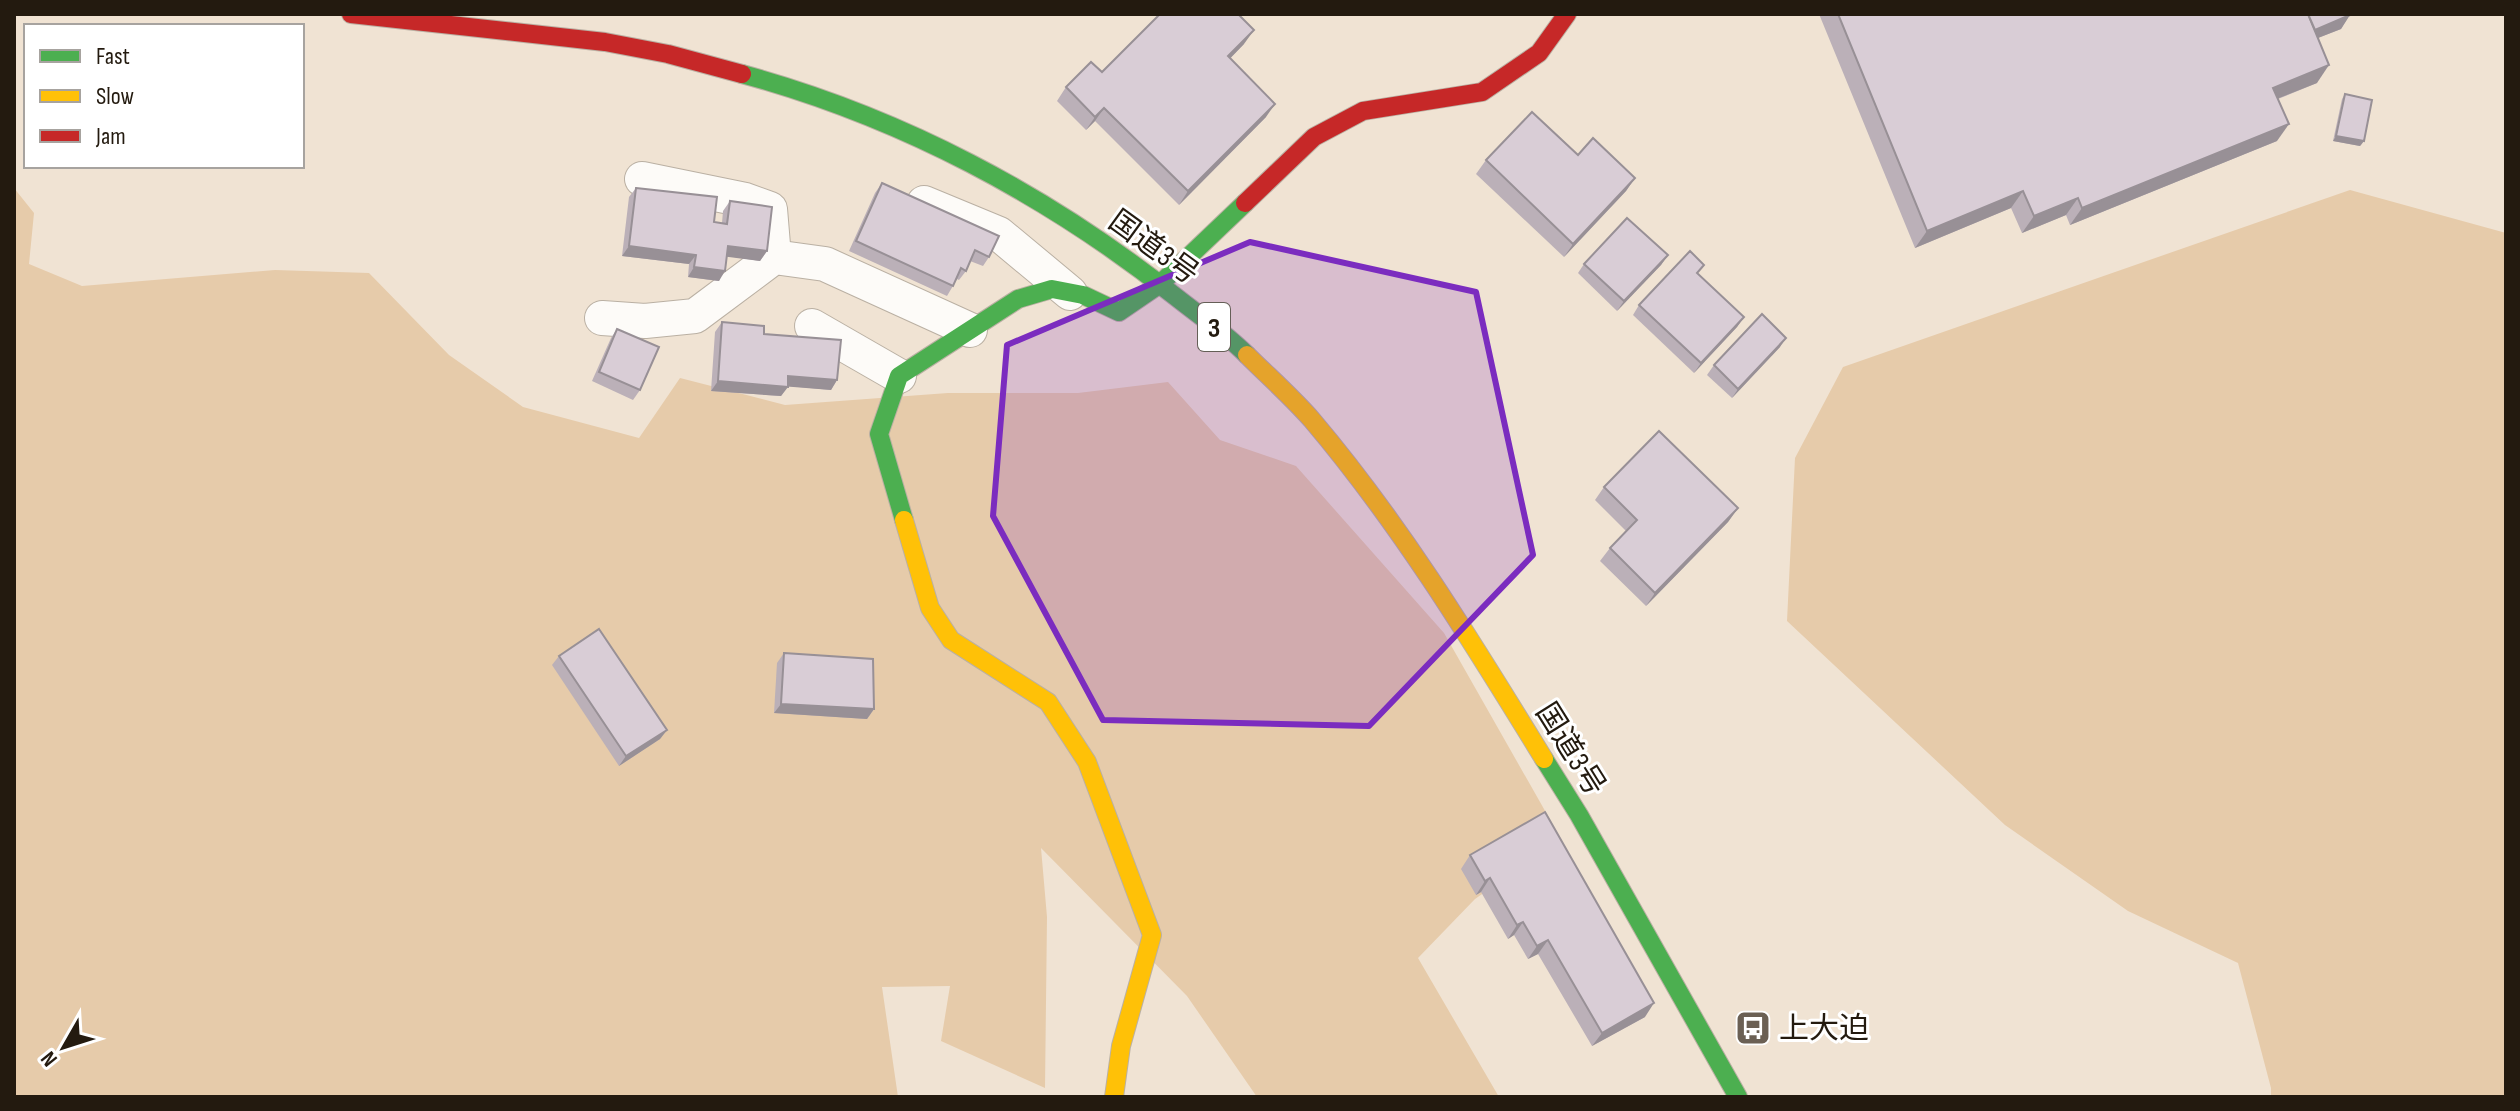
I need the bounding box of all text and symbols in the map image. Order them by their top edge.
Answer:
legend [24,24,304,168]
text: Fast [96,42,130,71]
text: Slow [96,82,134,111]
text: Jam [95,122,126,151]
street label: 国道3号 [1101,203,1205,293]
road number: 3 [1198,303,1230,351]
street label: 国道3号 [1528,696,1613,803]
north arrow [24,1007,104,1087]
bus stop icon: 上大迫 [1734,1009,1772,1047]
place label: 上大迫 [1779,1011,1869,1047]
text: N [35,1046,64,1072]

